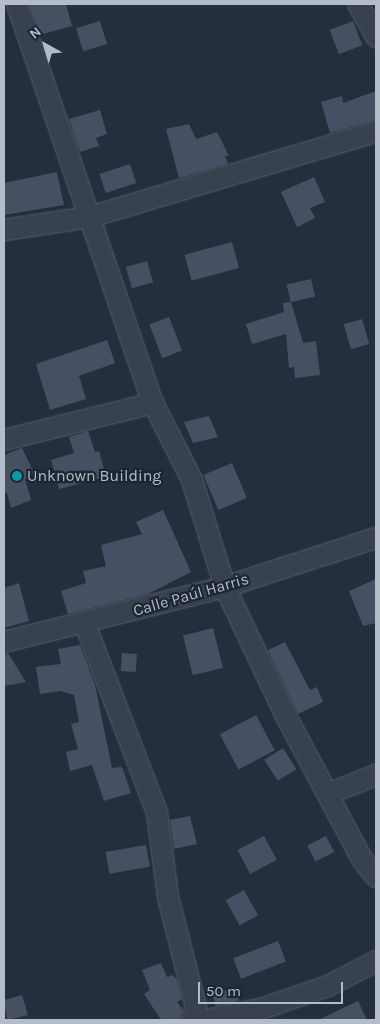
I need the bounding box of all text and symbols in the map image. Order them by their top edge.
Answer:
north arrow [20,20,70,70]
text: N [26,23,44,43]
place label: Unknown Building [27,466,161,486]
marker: Unknown Building [11,470,23,482]
street label: Calle Paúl Harris [131,569,251,621]
scale bar [200,972,345,1004]
text: 50 m [206,982,241,1000]

